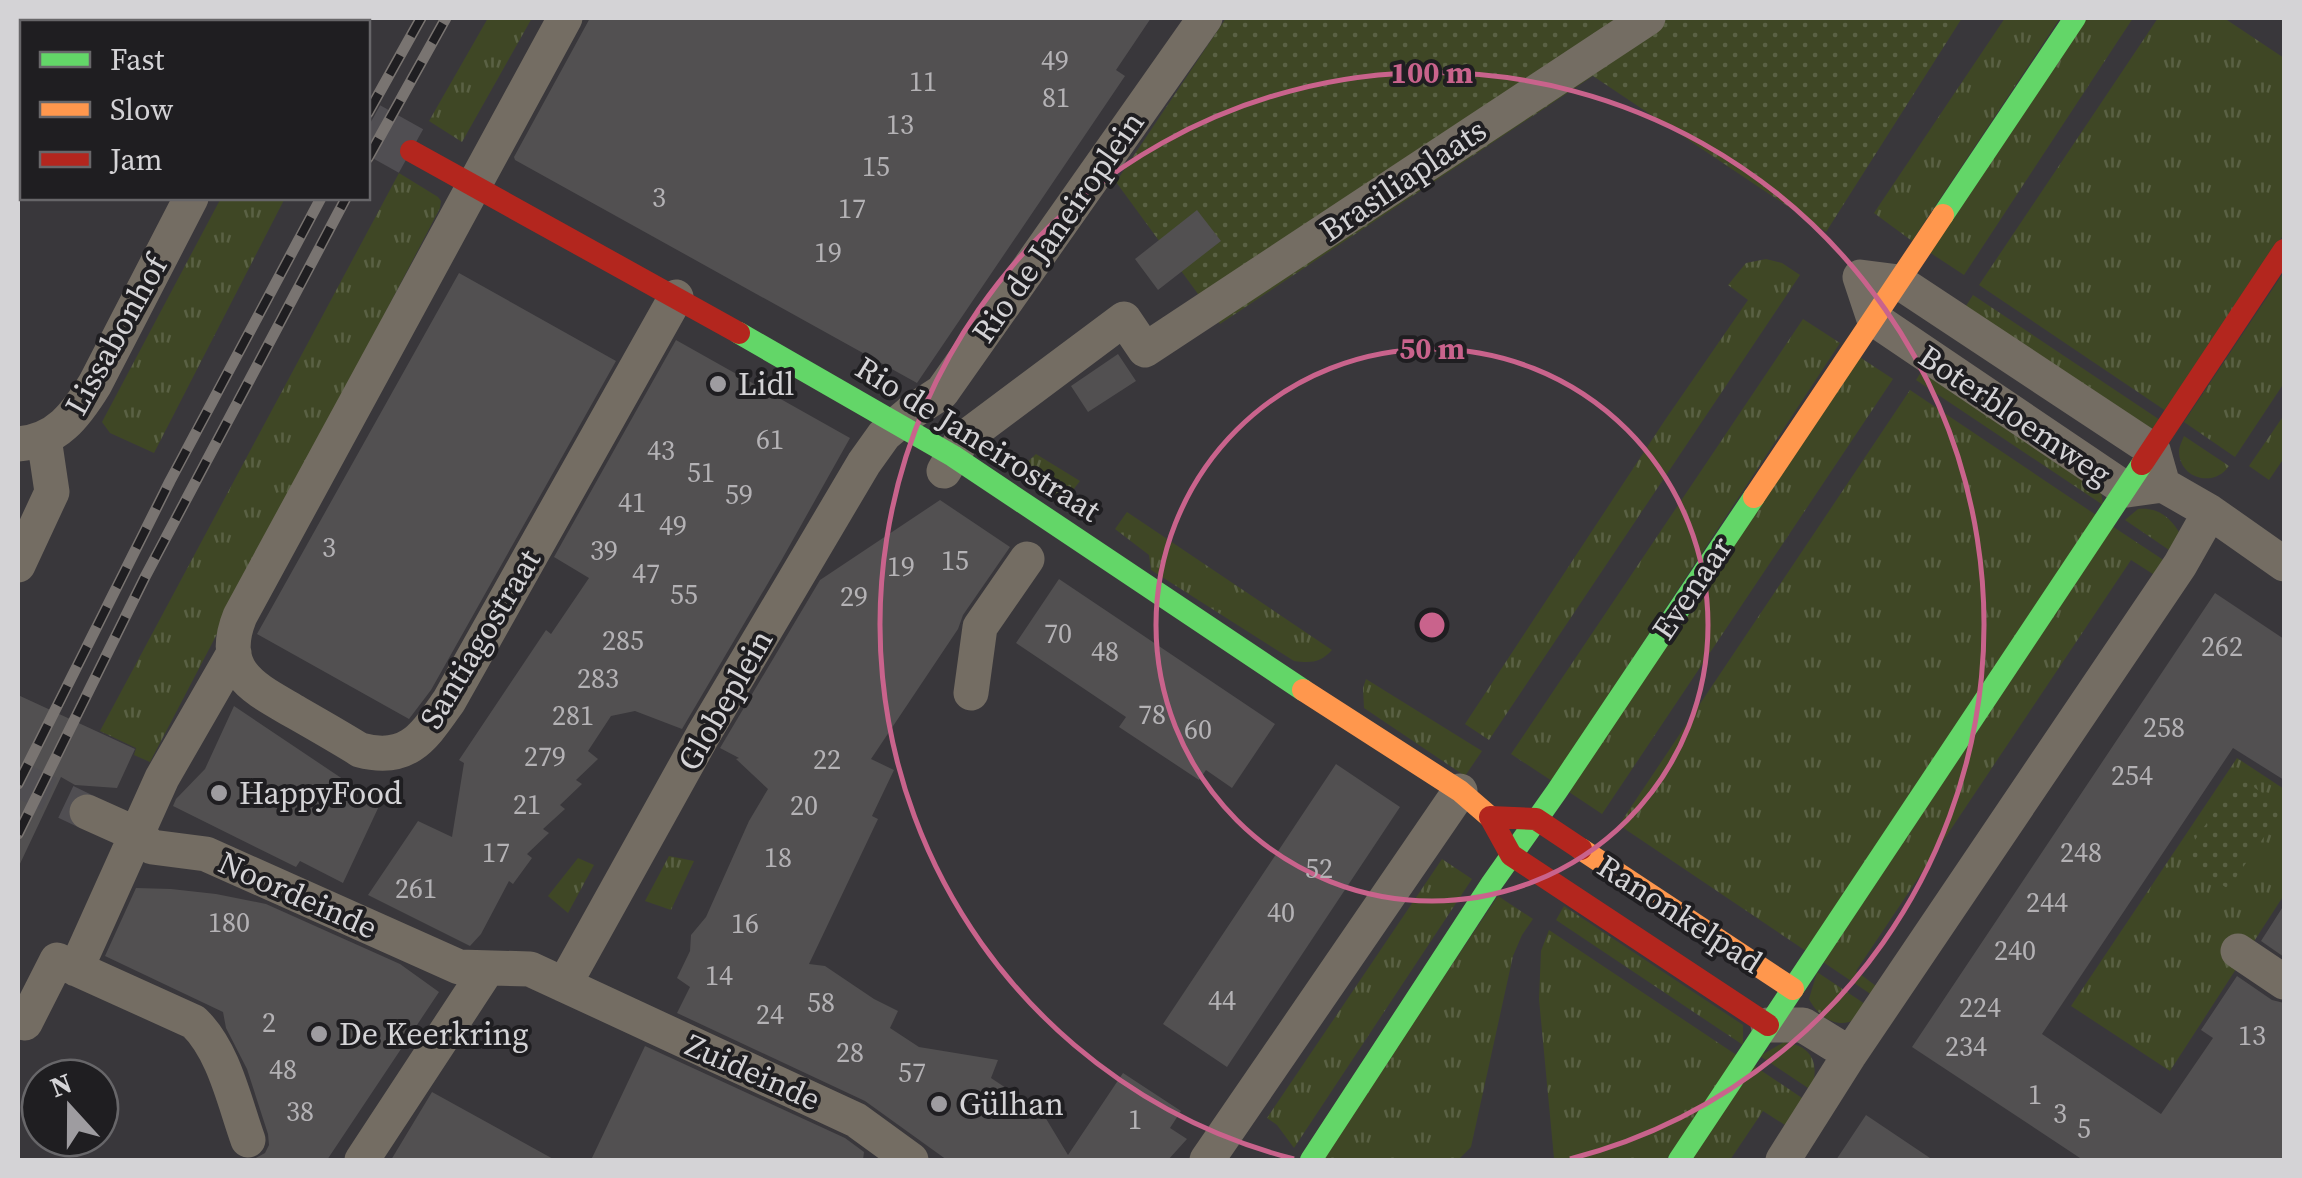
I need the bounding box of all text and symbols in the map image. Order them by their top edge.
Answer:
legend [20,20,370,200]
text: Fast [110,39,164,80]
house number: 49 [1041,41,1069,79]
text: 100 m [1391,52,1473,93]
house number: 11 [909,62,937,100]
house number: 81 [1042,78,1070,116]
text: Slow [110,89,173,130]
street label: Rio de Janeiroplein [962,102,1154,352]
house number: 13 [886,105,914,143]
street label: Brasiliaplaats [1311,108,1495,252]
text: Jam [109,139,163,180]
house number: 15 [862,147,890,185]
house number: 3 [652,178,666,216]
house number: 17 [838,189,866,227]
house number: 19 [814,233,842,271]
street label: Lissabonhof [54,245,179,423]
text: 50 m [1399,328,1465,369]
street label: Boterbloemweg [1910,334,2120,496]
street label: Rio de Janeirostraat [847,346,1109,532]
place label: Lidl [738,362,794,406]
marker: Lidl [707,373,729,395]
house number: 61 [756,420,784,458]
house number: 43 [647,431,675,469]
house number: 51 [687,453,715,491]
house number: 59 [725,475,753,513]
house number: 41 [618,483,646,521]
house number: 49 [659,506,687,544]
street label: Evenaar [1641,527,1743,648]
house number: 3 [322,528,336,566]
house number: 39 [590,531,618,569]
street label: Santiagostraat [409,541,551,737]
house number: 15 [941,541,969,579]
house number: 19 [887,547,915,585]
house number: 47 [632,554,660,592]
house number: 55 [670,575,698,613]
house number: 29 [840,577,868,615]
centre of rings [1414,607,1450,643]
house number: 70 [1044,614,1072,652]
house number: 285 [602,621,644,659]
street label: Globeplein [667,621,783,779]
house number: 262 [2201,627,2243,665]
house number: 48 [1091,632,1119,670]
house number: 283 [577,659,619,697]
house number: 78 [1138,695,1166,733]
house number: 281 [552,696,594,734]
house number: 258 [2143,708,2185,746]
house number: 60 [1184,710,1212,748]
house number: 279 [524,737,566,775]
house number: 22 [813,740,841,778]
house number: 254 [2111,756,2153,794]
place label: HappyFood [239,771,402,815]
marker: HappyFood [208,782,230,804]
house number: 21 [513,785,541,823]
house number: 20 [790,786,818,824]
house number: 17 [482,833,510,871]
house number: 248 [2060,833,2102,871]
house number: 18 [764,838,792,876]
street label: Noordeinde [212,840,384,950]
street label: Ranonkelpad [1589,844,1771,984]
house number: 52 [1305,849,1333,887]
house number: 261 [395,869,437,907]
house number: 244 [2026,883,2068,921]
house number: 40 [1267,893,1295,931]
house number: 180 [208,903,250,941]
house number: 16 [731,904,759,942]
house number: 240 [1994,931,2036,969]
house number: 14 [705,956,733,994]
house number: 44 [1208,981,1236,1019]
house number: 58 [807,983,835,1021]
house number: 224 [1959,988,2001,1026]
house number: 24 [756,995,784,1033]
house number: 2 [262,1003,276,1041]
place label: De Keerkring [339,1012,529,1056]
house number: 13 [2238,1016,2266,1054]
marker: De Keerkring [308,1023,330,1045]
street label: Zuideinde [679,1023,827,1121]
house number: 234 [1945,1027,1987,1065]
house number: 28 [836,1033,864,1071]
house number: 48 [269,1050,297,1088]
house number: 57 [898,1053,926,1091]
north arrow [20,1058,120,1158]
text: N [45,1063,77,1106]
house number: 1 [2028,1075,2042,1113]
place label: Gülhan [959,1082,1064,1126]
house number: 38 [286,1092,314,1130]
marker: Gülhan [928,1093,950,1115]
house number: 3 [2053,1094,2067,1132]
house number: 1 [1128,1100,1142,1138]
house number: 5 [2077,1109,2091,1147]

